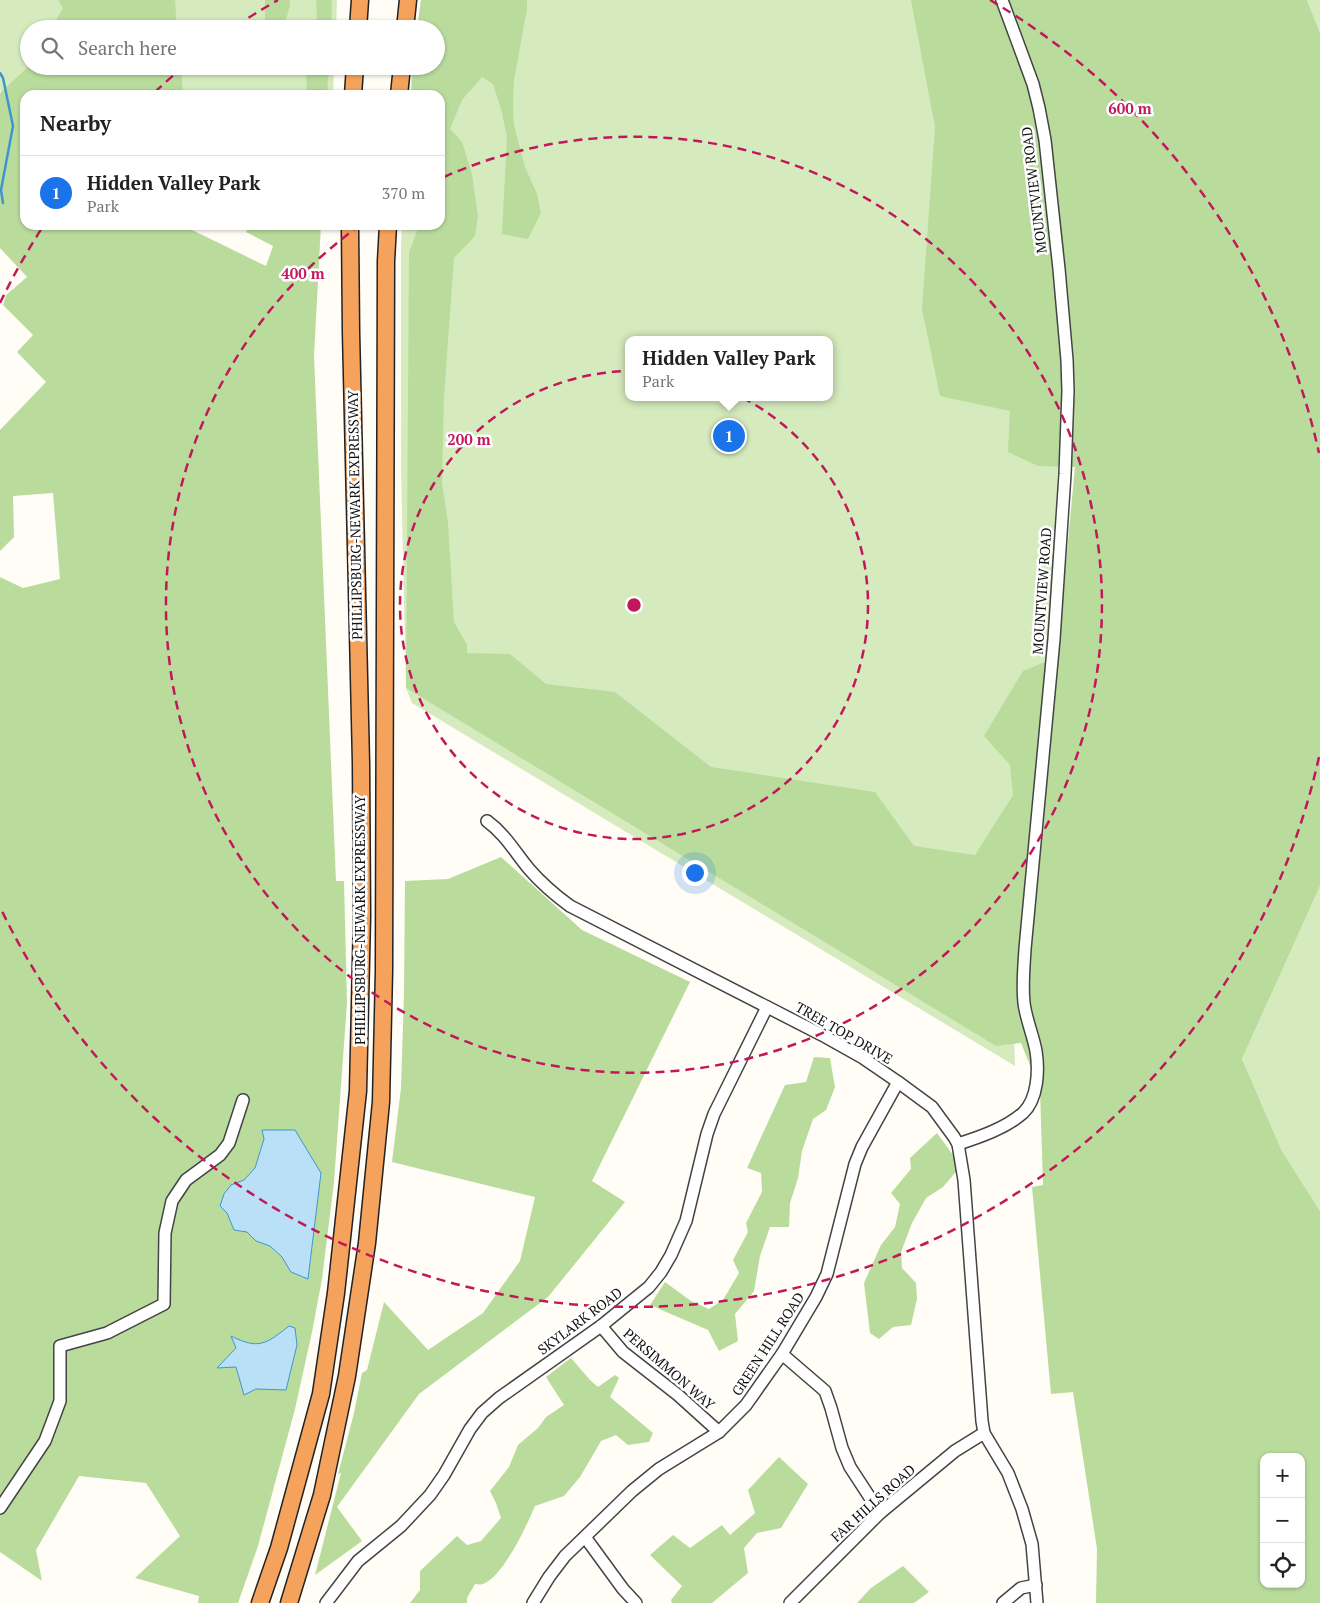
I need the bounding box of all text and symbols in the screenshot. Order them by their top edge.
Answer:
search box [20,20,445,75]
icon: search [38,34,66,62]
text: Search here [78,35,177,60]
text: 600 m [1108,98,1152,118]
text: Nearby [40,109,111,137]
street label: MOUNTVIEW ROAD [1016,126,1051,255]
text: Hidden Valley Park [87,170,260,195]
text: 1 [51,182,61,204]
text: 370 m [382,182,425,204]
text: Park [87,195,119,217]
text: 400 m [281,263,325,283]
popup [625,336,833,401]
text: Hidden Valley Park [642,345,816,370]
text: Park [642,370,674,392]
street label: PHILLIPSBURG-NEWARK EXPRESSWAY [343,389,366,640]
pin: 1 [713,417,745,455]
text: 200 m [447,429,491,449]
street label: MOUNTVIEW ROAD [1028,527,1055,655]
centre of rings [625,596,643,614]
street label: PHILLIPSBURG-NEWARK EXPRESSWAY [350,794,369,1045]
your location [682,860,708,886]
street label: TREE TOP DRIVE [792,997,896,1068]
street label: SKYLARK ROAD [533,1282,626,1359]
street label: GREEN HILL ROAD [727,1288,808,1399]
street label: PERSIMMON WAY [620,1324,720,1414]
map controls [1260,1453,1305,1588]
button: + [1260,1453,1305,1498]
street label: FAR HILLS ROAD [826,1460,919,1546]
button: − [1260,1498,1305,1543]
button: locate [1260,1543,1305,1588]

